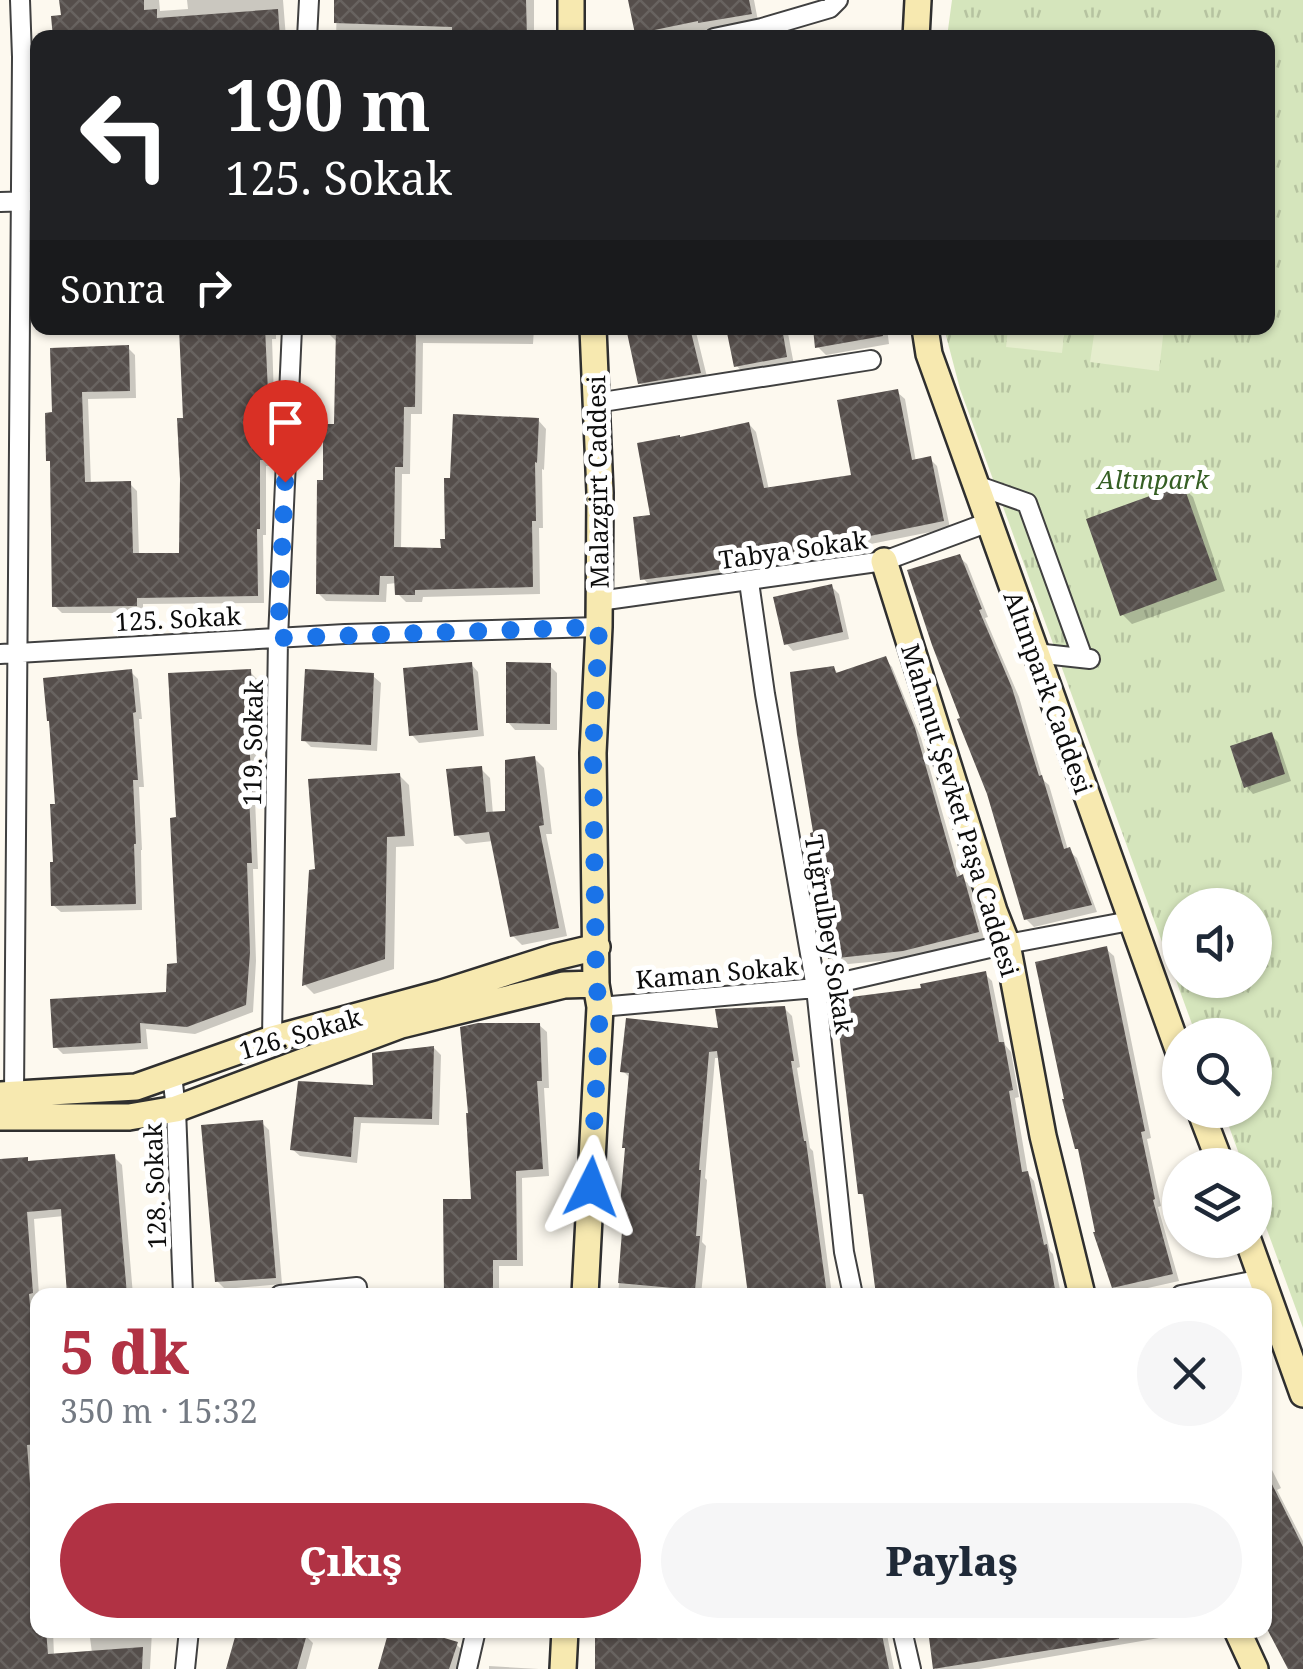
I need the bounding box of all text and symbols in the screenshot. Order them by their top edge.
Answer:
text: 190 m [225,56,431,152]
icon: left [60,70,190,200]
text: 125. Sokak [225,147,452,208]
icon: right [186,260,241,315]
text: Sonra [60,262,166,314]
street label: Malazgirt Caddesi [578,375,616,589]
pin [243,380,328,483]
icon: arrive [258,395,313,450]
park label: Altınpark [1095,462,1210,496]
street label: Tabya Sokak [717,522,870,576]
street label: Altınpark Caddesi [997,586,1101,798]
street label: 125. Sokak [114,598,242,638]
street label: Mahmut Şevket Paşa Caddesi [894,639,1028,981]
street label: 119. Sokak [234,679,270,806]
street label: Tuğrulbey Sokak [798,832,863,1036]
map controls [1162,888,1272,1258]
button: sound [1162,888,1272,998]
street label: Kaman Sokak [634,948,800,996]
street label: 126. Sokak [235,999,366,1067]
button: search [1162,1018,1272,1128]
street label: 128. Sokak [135,1122,173,1250]
position arrow [539,1135,643,1239]
button: layers [1162,1148,1272,1258]
text: 5 dk [60,1310,189,1392]
button: close [1137,1321,1242,1426]
text: 350 m · 15:32 [60,1389,258,1432]
button: Çıkış [60,1503,641,1618]
button: Paylaş [661,1503,1242,1618]

